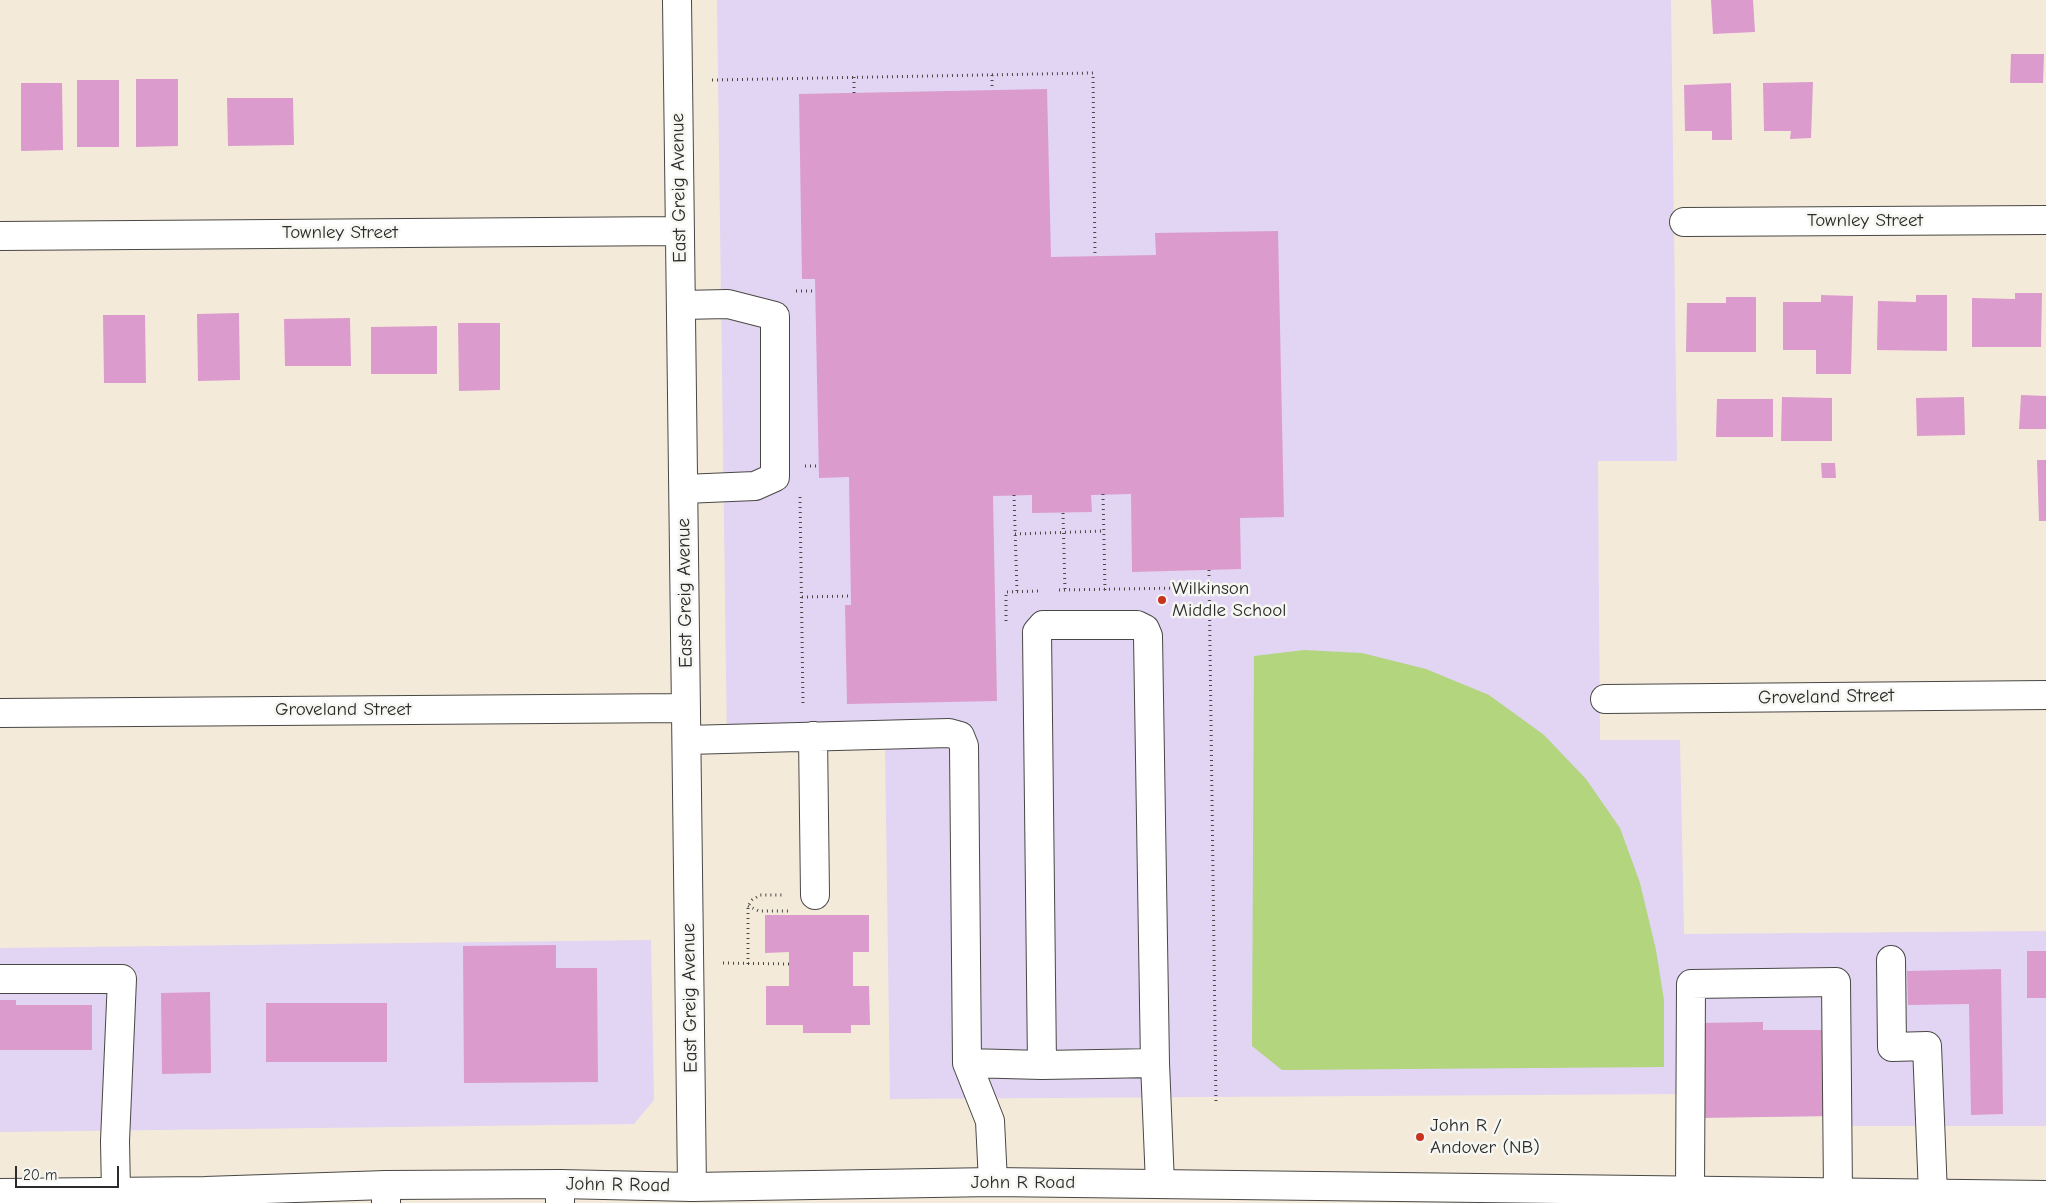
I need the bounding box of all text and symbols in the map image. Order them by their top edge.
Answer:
street label: East Greig Avenue [666,113,692,263]
street label: Townley Street [1807,210,1923,232]
street label: Townley Street [282,222,398,244]
street label: East Greig Avenue [672,518,698,668]
place label: Wilkinson Middle School [1172,578,1286,622]
marker: Wilkinson Middle School [1156,594,1168,606]
street label: Groveland Street [1758,684,1894,710]
street label: Groveland Street [275,699,411,721]
street label: East Greig Avenue [677,923,703,1073]
place label: John R / Andover (NB) [1430,1115,1540,1159]
marker: John R / Andover (NB) [1414,1131,1426,1143]
scale bar [18,1156,121,1188]
text: 20 m [23,1166,57,1184]
street label: John R Road [971,1172,1075,1194]
street label: John R Road [566,1173,670,1197]

